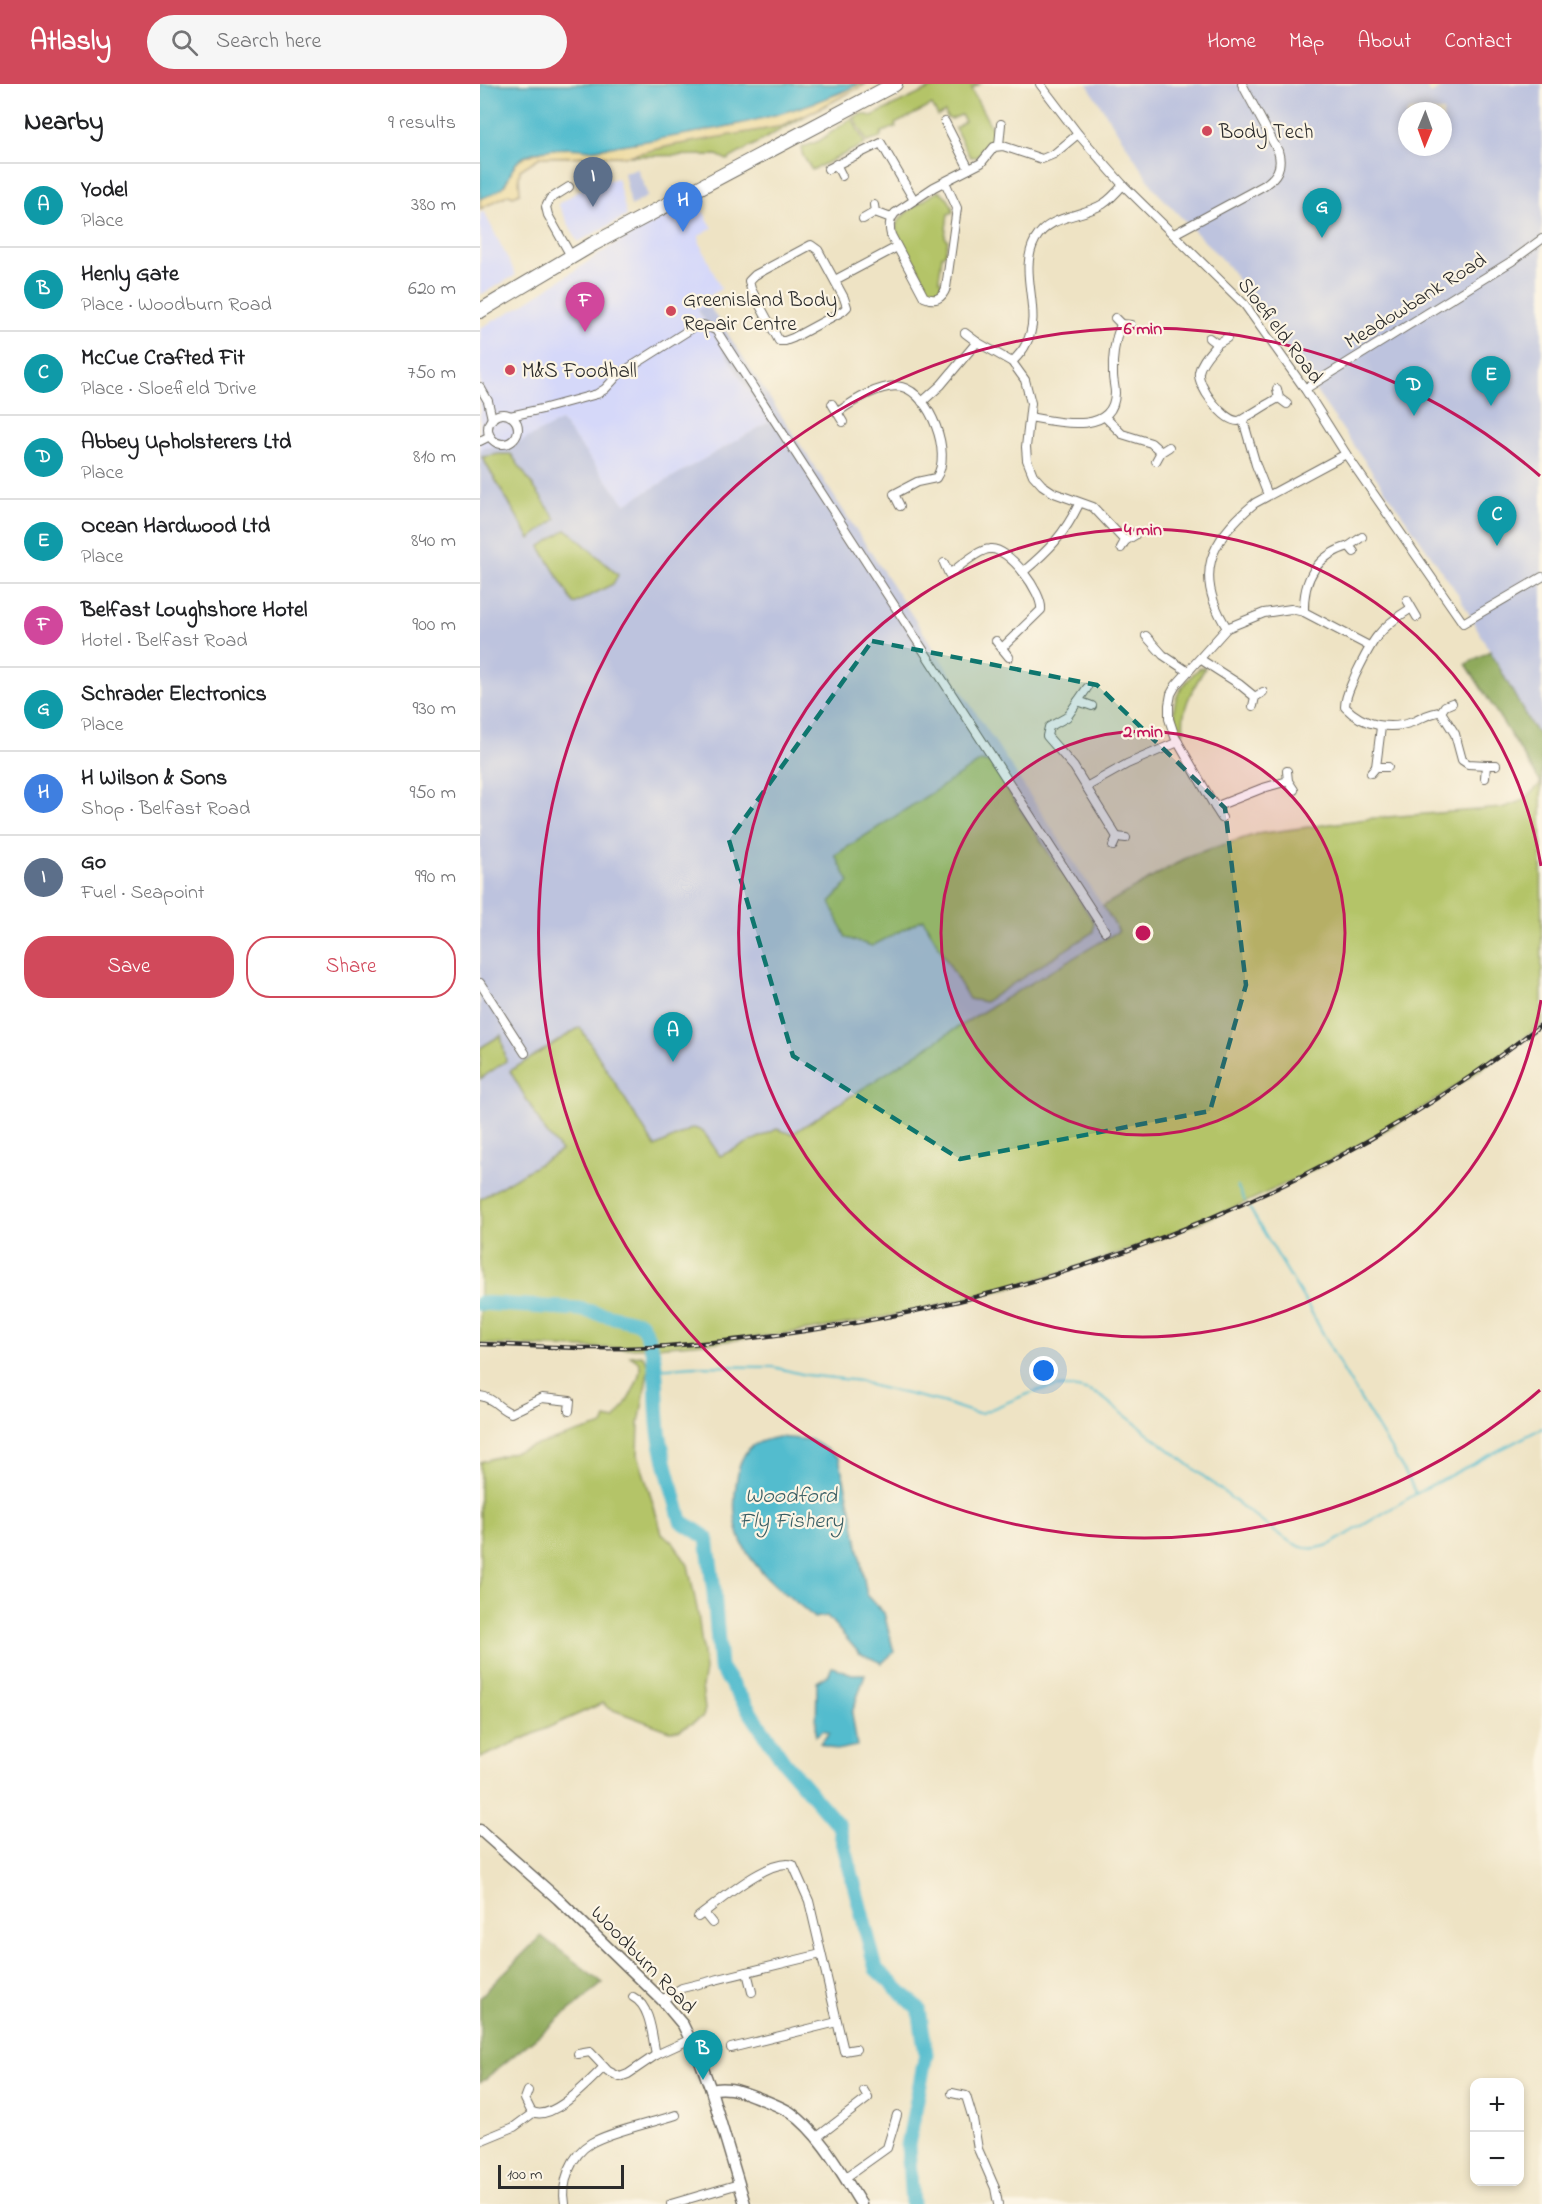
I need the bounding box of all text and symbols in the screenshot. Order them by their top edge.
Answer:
search box [147,15,567,69]
text: Atlasly [30,22,111,63]
icon: search [168,26,201,59]
text: Search here [216,26,321,58]
text: Home [1207,27,1256,57]
text: Map [1289,27,1324,57]
text: About [1357,27,1411,57]
text: Contact [1444,27,1512,57]
north arrow [1398,102,1452,156]
text: Nearby [24,104,103,142]
text: 9 results [388,109,456,138]
place label: Body Tech [1218,118,1314,150]
marker: Body Tech [1200,124,1214,138]
pin: I [574,158,612,207]
text: Yodel [81,175,128,207]
pin: H [664,182,702,232]
pin: G [1302,188,1342,238]
text: A [37,191,50,220]
text: 380 m [411,191,456,220]
text: Place [81,207,123,236]
street label: Meadowbank Road [1339,246,1493,357]
text: Henly Gate [81,259,179,291]
street label: Sloefield Road [1229,272,1330,391]
text: B [37,275,50,304]
text: 620 m [408,275,456,304]
pin: F [566,282,604,332]
place label: Greenisland Body Repair Centre [683,286,837,340]
text: Place · Woodburn Road [81,291,272,320]
marker: Greenisland Body Repair Centre [664,304,678,318]
text: 6 min [1124,317,1162,343]
text: McCue Crafted Fit [81,343,245,375]
pin: E [1472,356,1510,406]
place label: M&S Foodhall [522,357,637,387]
text: C [38,359,49,388]
text: 750 m [407,359,456,388]
marker: M&S Foodhall [503,363,517,377]
pin: D [1394,366,1434,416]
text: Place · Sloefield Drive [81,375,256,404]
text: Abbey Upholsterers Ltd [81,427,291,459]
text: D [36,443,51,472]
text: 810 m [413,443,456,472]
text: Place [81,459,123,488]
pin: C [1478,496,1516,546]
text: Ocean Hardwood Ltd [81,511,270,543]
text: 4 min [1124,518,1162,544]
text: E [37,527,50,556]
text: 840 m [411,527,456,556]
text: Place [81,543,123,572]
text: Belfast Loughshore Hotel [81,595,308,627]
text: F [37,611,50,640]
text: 900 m [412,611,456,640]
text: Hotel · Belfast Road [81,627,248,656]
text: Schrader Electronics [81,679,267,711]
text: G [37,695,50,724]
text: 930 m [413,695,456,724]
text: Place [81,711,123,740]
text: 2 min [1122,720,1163,746]
text: H Wilson & Sons [81,763,227,795]
text: H [38,779,49,808]
text: 950 m [409,779,456,808]
text: Shop · Belfast Road [81,795,250,824]
text: Go [81,847,106,879]
text: I [41,863,46,892]
text: 990 m [415,863,456,892]
text: Fuel · Seapoint [81,879,205,908]
centre of rings [1133,923,1153,943]
button: Save [24,936,234,998]
button: Share [246,936,456,998]
pin: A [654,1012,692,1062]
your location [1029,1356,1058,1385]
water label: Woodford Fly Fishery [739,1481,844,1538]
street label: Woodburn Road [583,1899,702,2022]
pin: B [684,2030,722,2080]
map controls [1470,2078,1524,2186]
button: + [1470,2078,1524,2132]
button: − [1470,2132,1524,2186]
scale bar [498,2162,624,2190]
text: 100 m [507,2163,542,2187]

